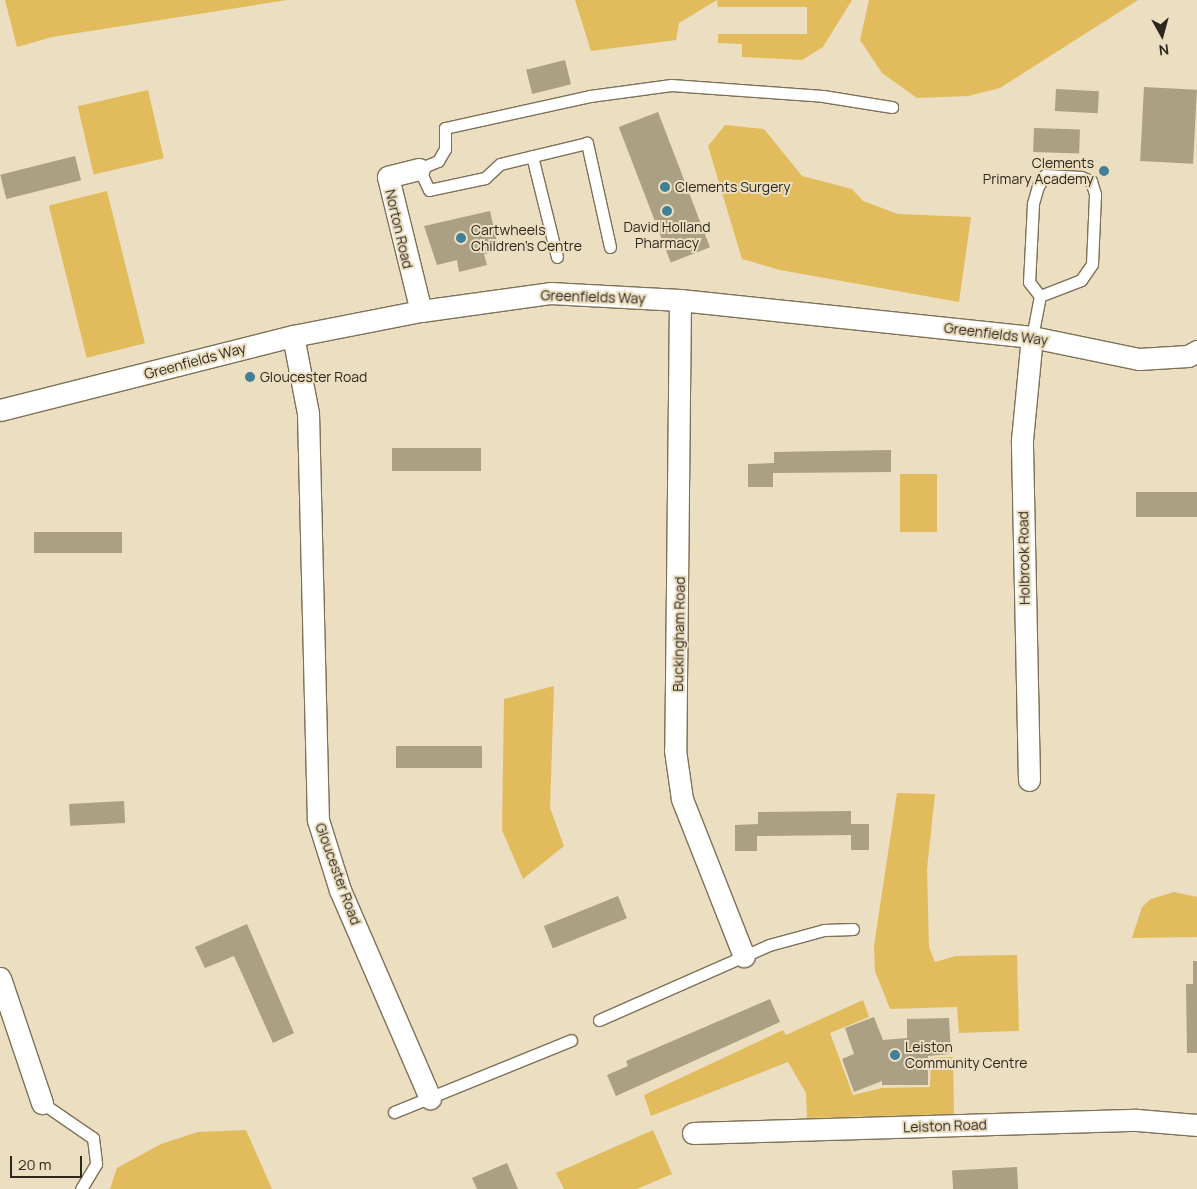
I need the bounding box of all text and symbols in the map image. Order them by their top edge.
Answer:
north arrow [1137,10,1187,60]
text: N [1158,40,1170,60]
place label: Clements Primary Academy [983,155,1094,188]
marker: Clements Primary Academy [1098,165,1110,177]
place label: Clements Surgery [675,179,791,195]
marker: Clements Surgery [659,181,671,193]
street label: Norton Road [382,188,416,270]
marker: David Holland Pharmacy [661,205,673,217]
place label: David Holland Pharmacy [623,219,711,252]
place label: Cartwheels Children's Centre [471,222,582,254]
marker: Cartwheels Children's Centre [455,232,467,244]
street label: Greenfields Way [540,287,646,307]
street label: Greenfields Way [943,319,1049,349]
street label: Greenfields Way [142,339,248,383]
place label: Gloucester Road [260,369,367,385]
marker: Gloucester Road [244,371,256,383]
street label: Holbrook Road [1015,511,1033,605]
street label: Buckingham Road [670,576,688,692]
street label: Gloucester Road [312,821,364,927]
place label: Leiston Community Centre [905,1039,1028,1072]
marker: Leiston Community Centre [889,1049,901,1061]
street label: Leiston Road [903,1116,987,1136]
scale bar [12,1146,85,1178]
text: 20 m [18,1154,51,1175]

